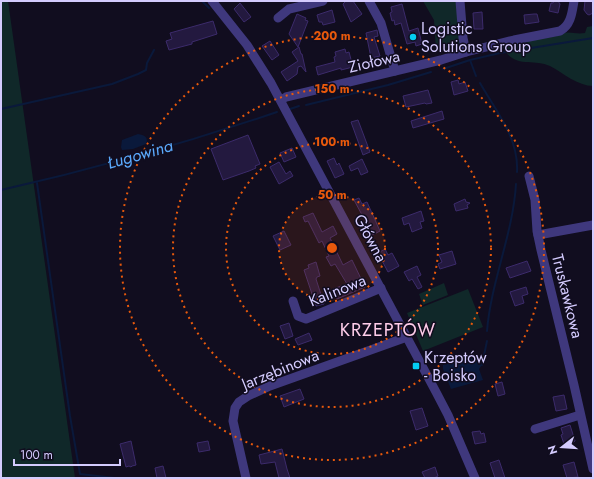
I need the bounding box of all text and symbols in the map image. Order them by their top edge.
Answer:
place label: Logistic Solutions Group [421,17,531,58]
text: 200 m [313,27,351,45]
marker: Logistic Solutions Group [408,32,418,42]
street label: Ziołowa [346,44,402,79]
text: 150 m [314,80,350,98]
water label: Ługowina [104,133,176,175]
text: 100 m [314,133,350,151]
text: 50 m [317,186,347,204]
street label: Główna [348,210,393,266]
centre of rings [325,241,339,255]
street label: Truskawkowa [546,252,589,341]
street label: Kalinowa [305,269,369,312]
district label: KRZEPTÓW [340,317,436,343]
street label: Jarzębinowa [236,344,322,396]
place label: Krzeptów - Boisko [424,346,487,387]
marker: Krzeptów - Boisko [411,361,421,371]
north arrow [542,427,582,467]
scale bar [14,441,120,467]
text: N [544,443,561,456]
text: 100 m [20,446,53,464]

